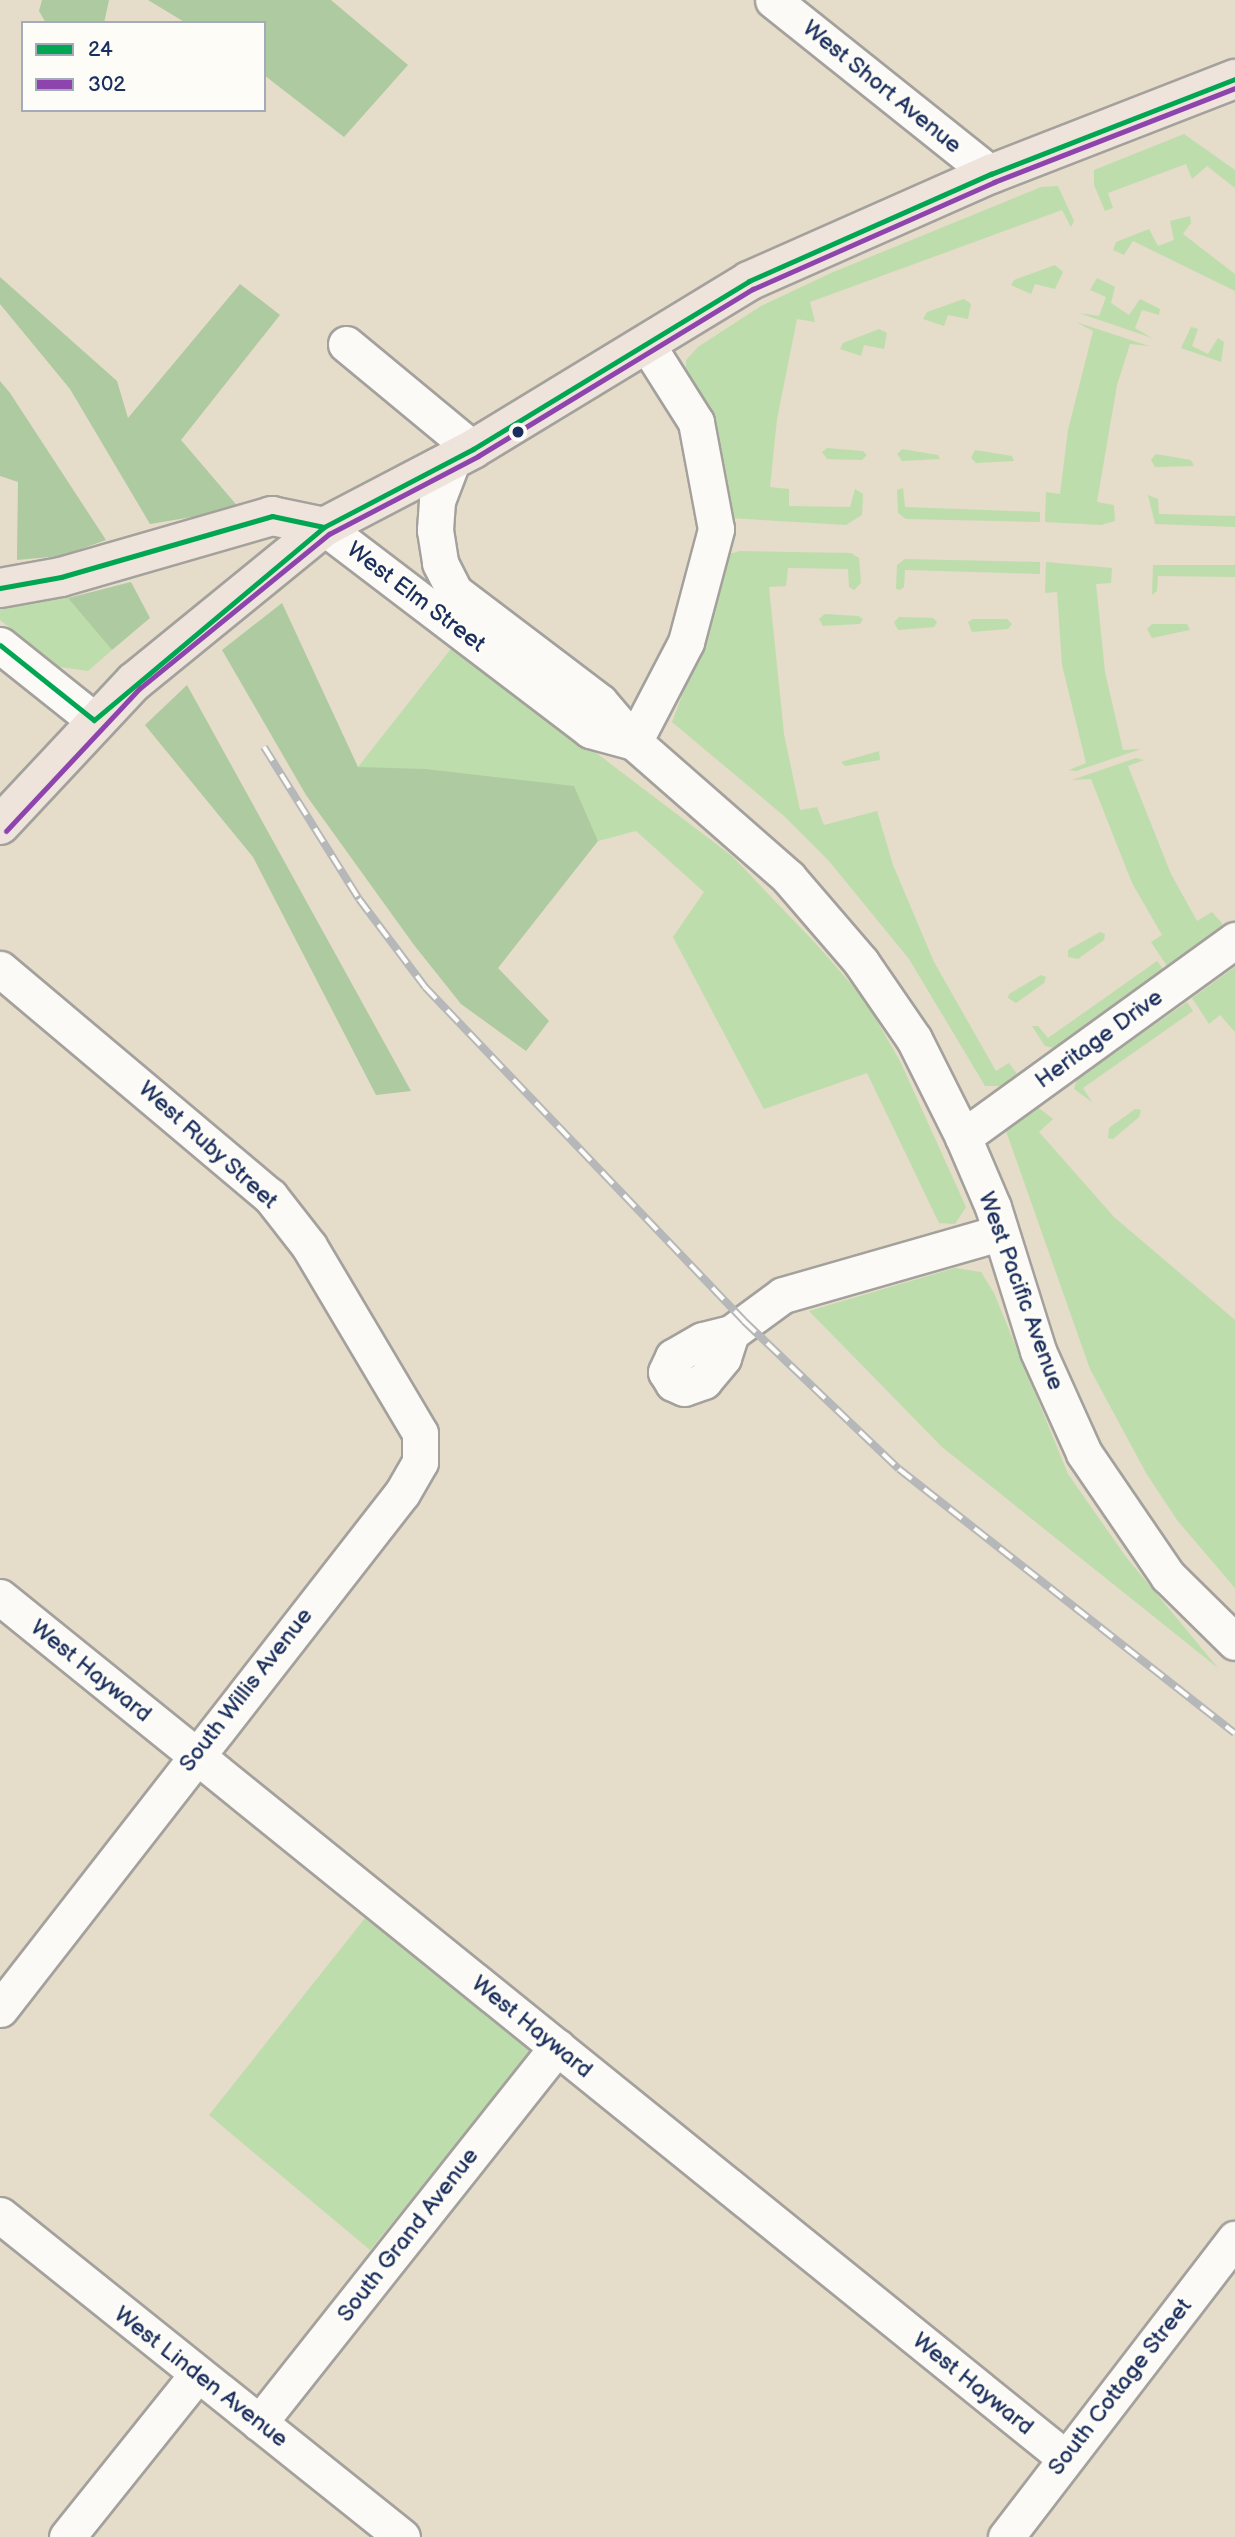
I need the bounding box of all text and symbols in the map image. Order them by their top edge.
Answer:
street label: West Short Avenue [797,14,967,160]
legend [21,21,266,112]
text: 24 [88,37,113,62]
text: 302 [88,72,126,97]
unlabelled marker [511,425,525,439]
street label: West Elm Street [341,536,491,658]
street label: Heritage Drive [1030,984,1168,1094]
street label: West Ruby Street [132,1075,284,1215]
street label: West Pacific Avenue [972,1188,1070,1394]
street label: South Willis Avenue [173,1602,319,1778]
street label: West Hayward [25,1614,157,1728]
street label: West Hayward [466,1970,598,2084]
street label: South Grand Avenue [331,2142,485,2328]
street label: South Cottage Street [1042,2293,1198,2481]
street label: West Linden Avenue [109,2301,293,2453]
street label: West Hayward [907,2327,1039,2441]

